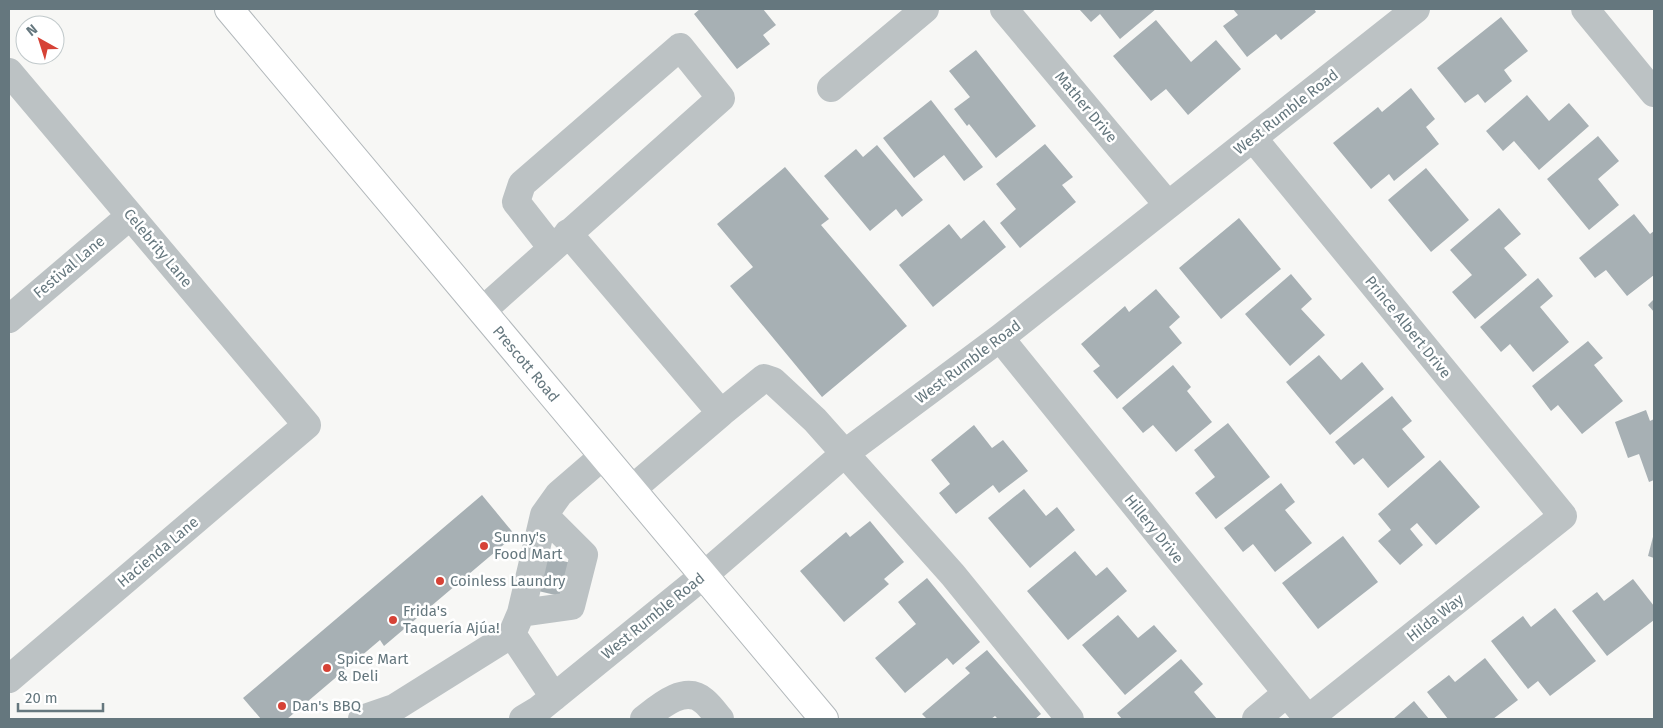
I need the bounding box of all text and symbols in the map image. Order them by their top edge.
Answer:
north arrow [15,15,65,65]
text: N [23,21,41,40]
street label: West Rumble Road [1230,66,1342,158]
street label: Mather Drive [1051,68,1121,146]
street label: Celebrity Lane [120,205,196,291]
street label: Festival Lane [30,232,108,302]
street label: Prince Albert Drive [1361,272,1455,382]
street label: West Rumble Road [912,316,1024,408]
street label: Prescott Road [489,322,563,406]
street label: Hillery Drive [1121,491,1187,567]
street label: Hacienda Lane [114,513,202,591]
place label: Sunny's Food Mart [494,528,563,563]
marker: Sunny's Food Mart [478,540,490,552]
street label: West Rumble Road [598,569,708,663]
place label: Coinless Laundry [450,572,566,590]
marker: Coinless Laundry [434,575,446,587]
street label: Hilda Way [1403,590,1467,646]
place label: Frida's Taquería Ajúa! [403,602,500,637]
marker: Frida's Taquería Ajúa! [387,614,399,626]
place label: Spice Mart & Deli [337,650,409,685]
marker: Spice Mart & Deli [321,662,333,674]
scale bar [18,680,102,712]
text: 20 m [25,689,58,707]
place label: Dan's BBQ [292,697,361,715]
marker: Dan's BBQ [276,700,288,712]

